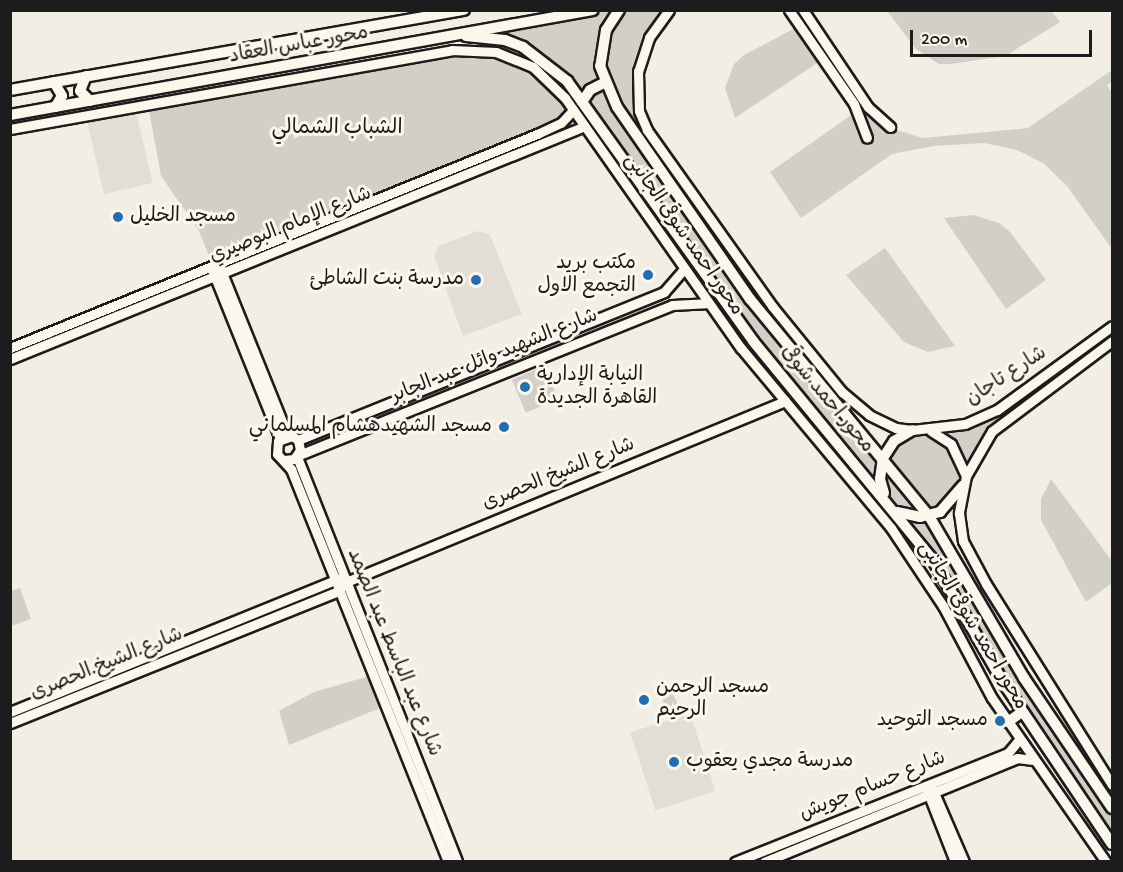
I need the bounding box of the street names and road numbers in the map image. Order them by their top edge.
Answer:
street label: محور عباس العقاد [228,22,370,70]
street label: محور احمد شوقى الجانبى [618,149,748,321]
street label: شارع الإمام البوصيري [206,182,376,270]
street label: شارع الشهيد وائل عبد الجابر [388,305,602,409]
street label: محور احمد شوقى [774,341,878,459]
street label: شارع تاجان [962,342,1052,412]
street label: شارع الشيخ الحصرى [479,433,639,517]
street label: محور احمد شوقى الجانبى [912,537,1032,715]
street label: شارع عبد الباسط عبد الصمد [340,546,446,760]
street label: شارع الشيخ الحصرى [27,623,187,707]
street label: شارع حسام جويش [797,747,949,827]

